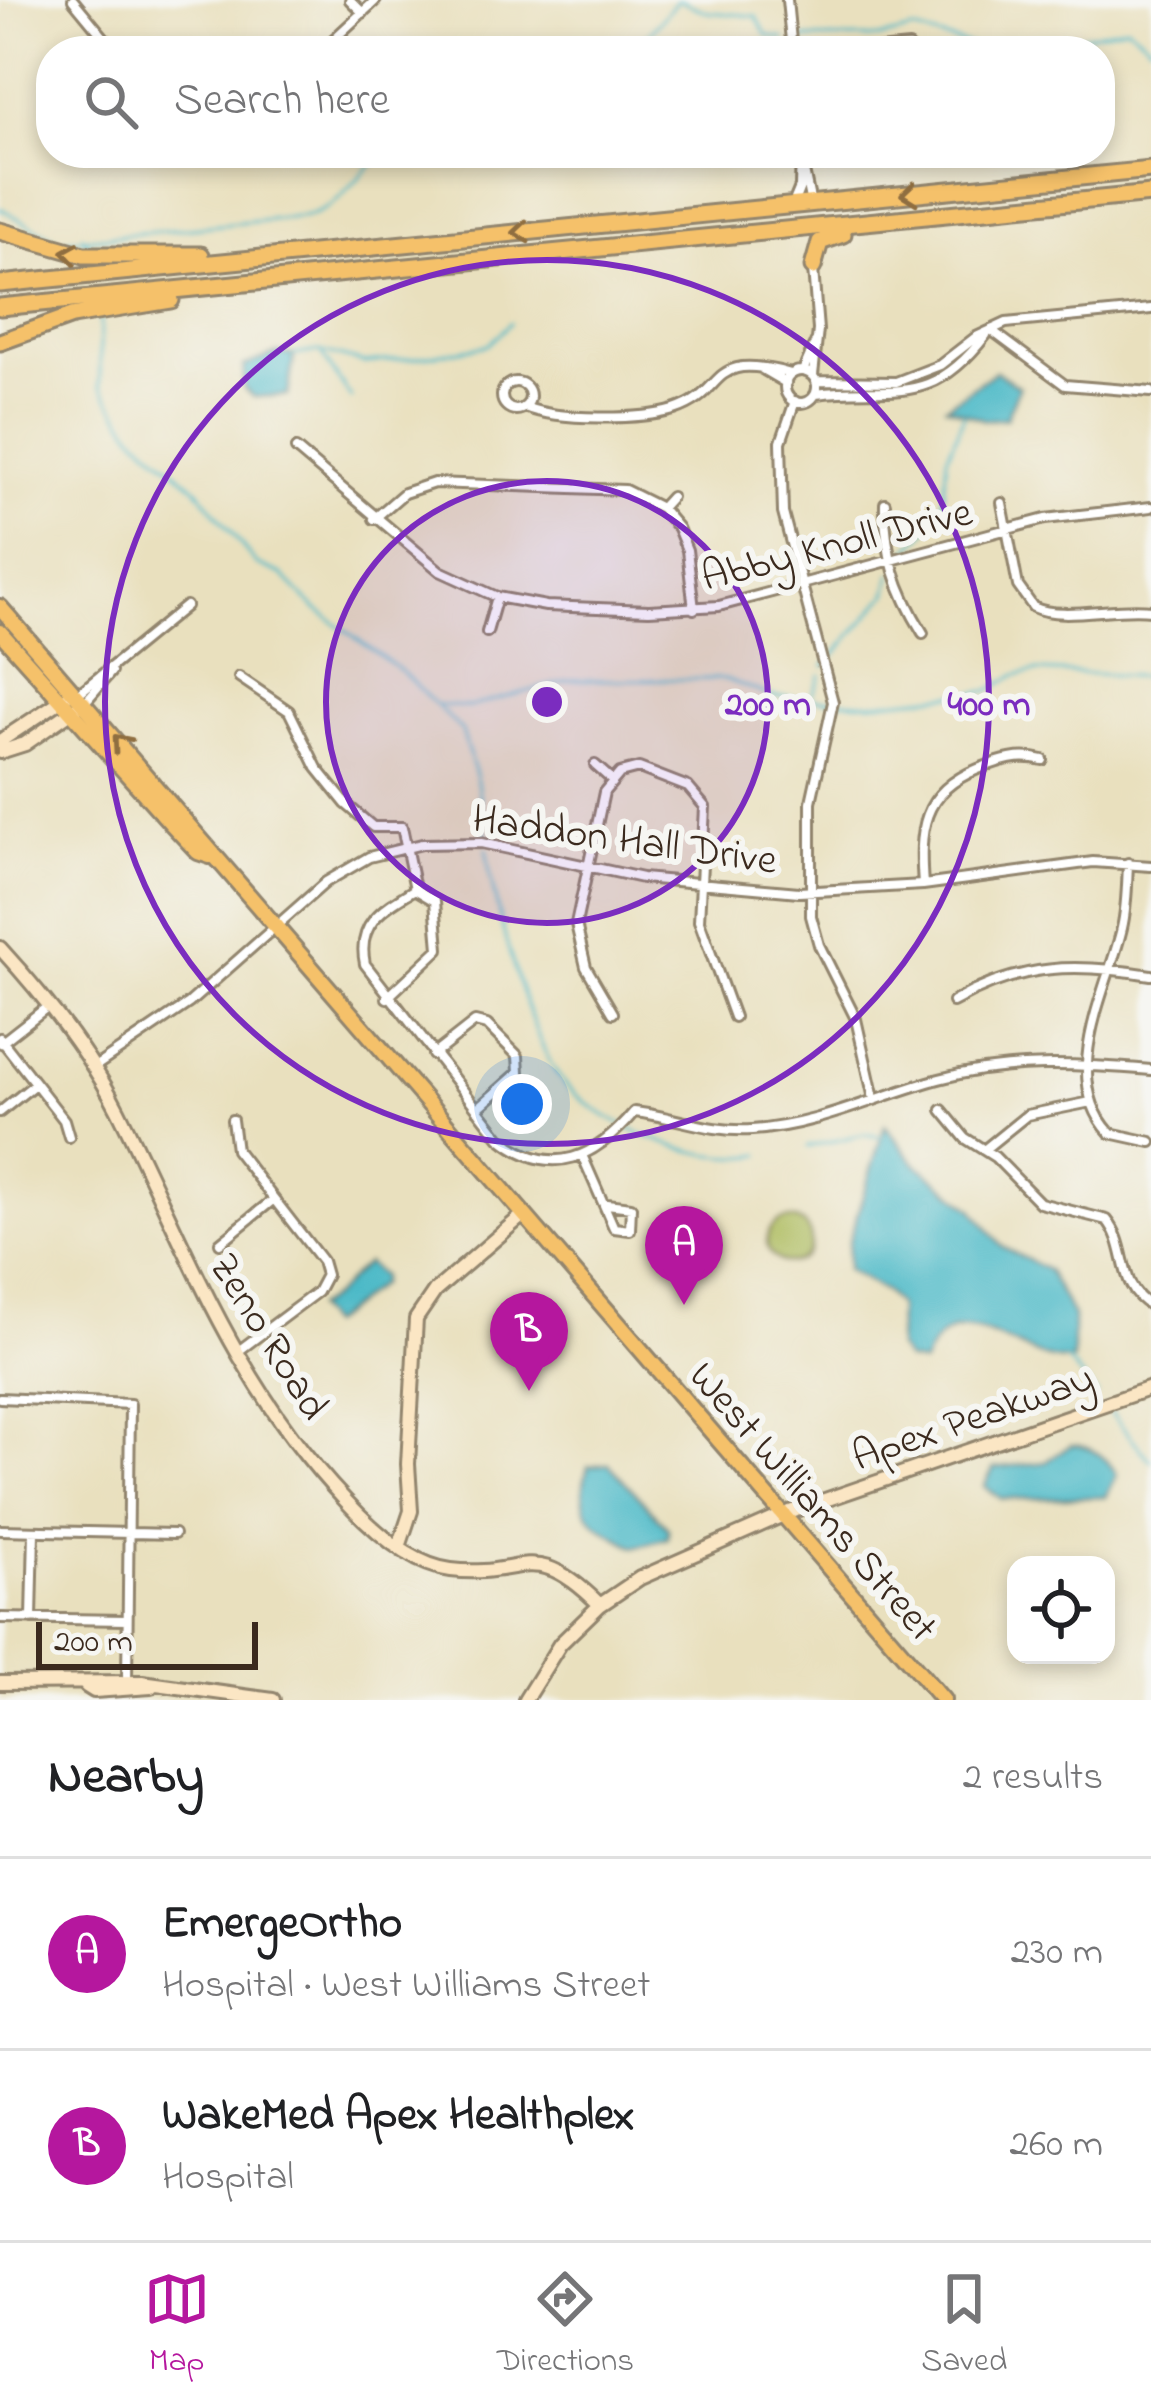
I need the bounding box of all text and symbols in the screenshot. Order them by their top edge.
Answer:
search box [36,36,1115,168]
icon: search [78,69,144,135]
text: Search here [174,69,390,135]
one-way arrow [899,181,918,206]
one-way arrow [511,219,530,244]
one-way arrow [60,241,80,266]
street label: Abby Knoll Drive [695,483,979,609]
text: 200 m [724,680,811,733]
text: 400 m [948,680,1030,733]
centre of rings [526,681,568,723]
one-way arrow [112,734,134,756]
street label: Haddon Hall Drive [468,790,781,893]
your location [492,1074,552,1134]
pin: A [645,1206,723,1305]
street label: Zeno Road [192,1242,343,1433]
pin: B [490,1292,568,1391]
street label: West Williams Street [672,1349,951,1657]
street label: Apex Peakway [844,1349,1103,1489]
map controls [1007,1556,1115,1664]
button: locate [1007,1556,1115,1664]
scale bar [36,1616,258,1669]
text: 200 m [54,1619,133,1667]
text: Nearby [48,1741,204,1816]
text: 2 results [963,1750,1103,1807]
text: EmergeOrtho [162,1892,402,1958]
text: A [75,1925,99,1982]
text: 230 m [1011,1925,1103,1982]
text: Hospital · West Williams Street [162,1958,650,2015]
text: WakeMed Apex Healthplex [162,2084,635,2150]
text: B [74,2117,100,2174]
text: 260 m [1010,2117,1103,2174]
text: Hospital [162,2150,294,2207]
tab: Map [144,2266,210,2386]
tab: Directions [497,2266,634,2386]
tab: Saved [921,2266,1007,2386]

